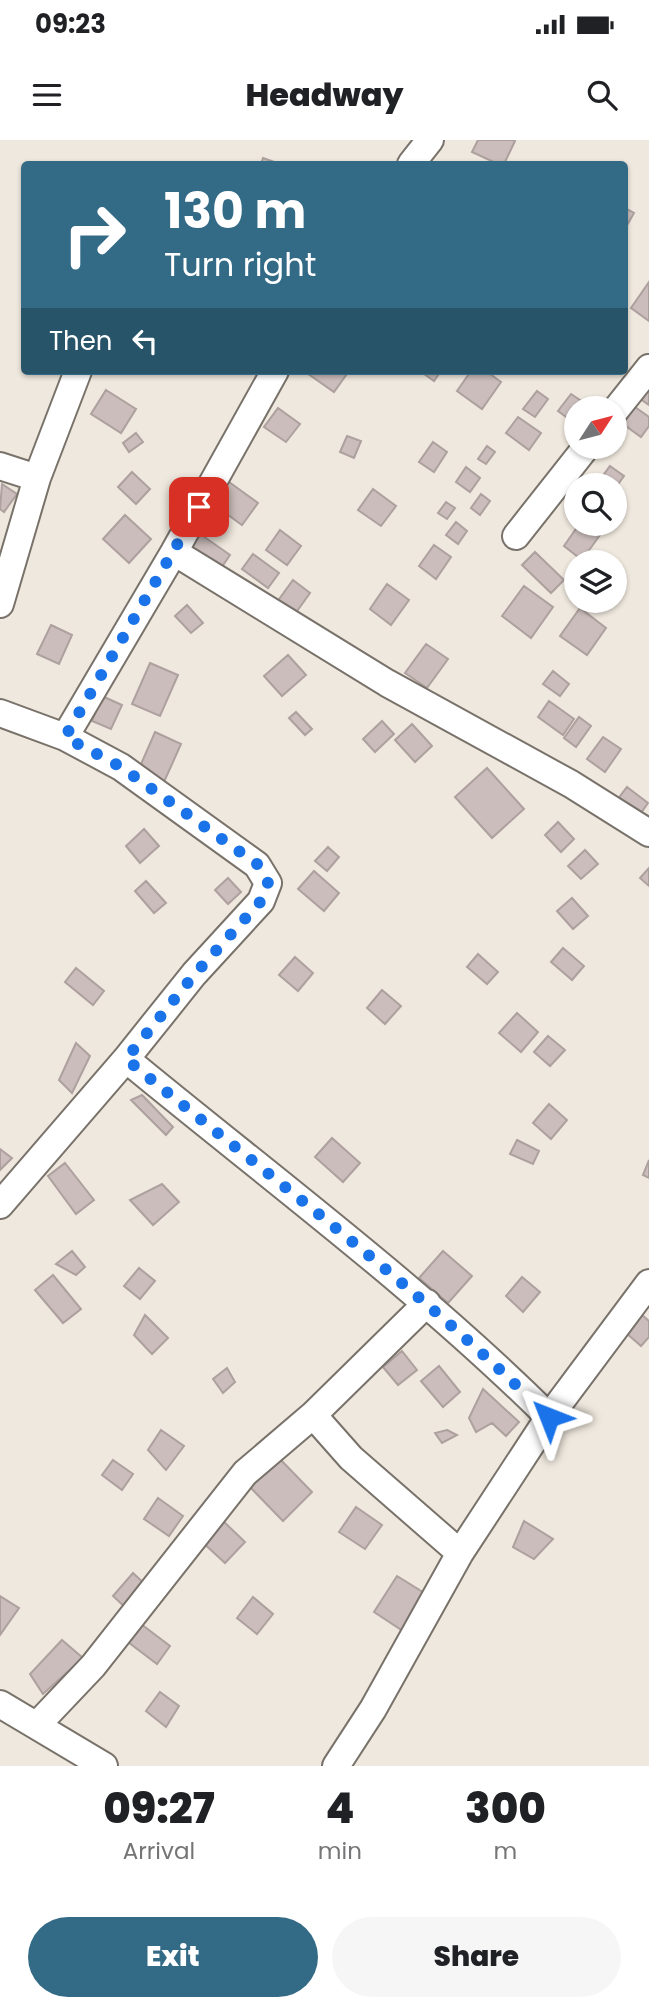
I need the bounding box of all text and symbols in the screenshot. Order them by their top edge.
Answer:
text: 09:23 [35,6,106,42]
text: Headway [245,72,404,117]
icon: menu [28,76,66,114]
icon: search [583,76,621,114]
text: 130 m [164,177,306,245]
icon: right [49,189,140,280]
text: Turn right [164,242,316,287]
icon: left [126,322,164,360]
text: Then [49,323,112,359]
north arrow [564,396,626,458]
map controls [564,396,627,613]
button: search [564,473,627,536]
pin [169,477,229,537]
icon: arrive [180,488,218,526]
button: layers [564,550,627,613]
position arrow [512,1380,586,1454]
text: 09:27 [103,1779,215,1838]
text: 4 [325,1779,354,1838]
text: 300 [465,1779,546,1838]
text: Arrival [123,1835,195,1867]
text: min [318,1835,362,1867]
text: m [494,1835,517,1867]
button: Exit [28,1917,318,1997]
button: Share [332,1917,621,1997]

